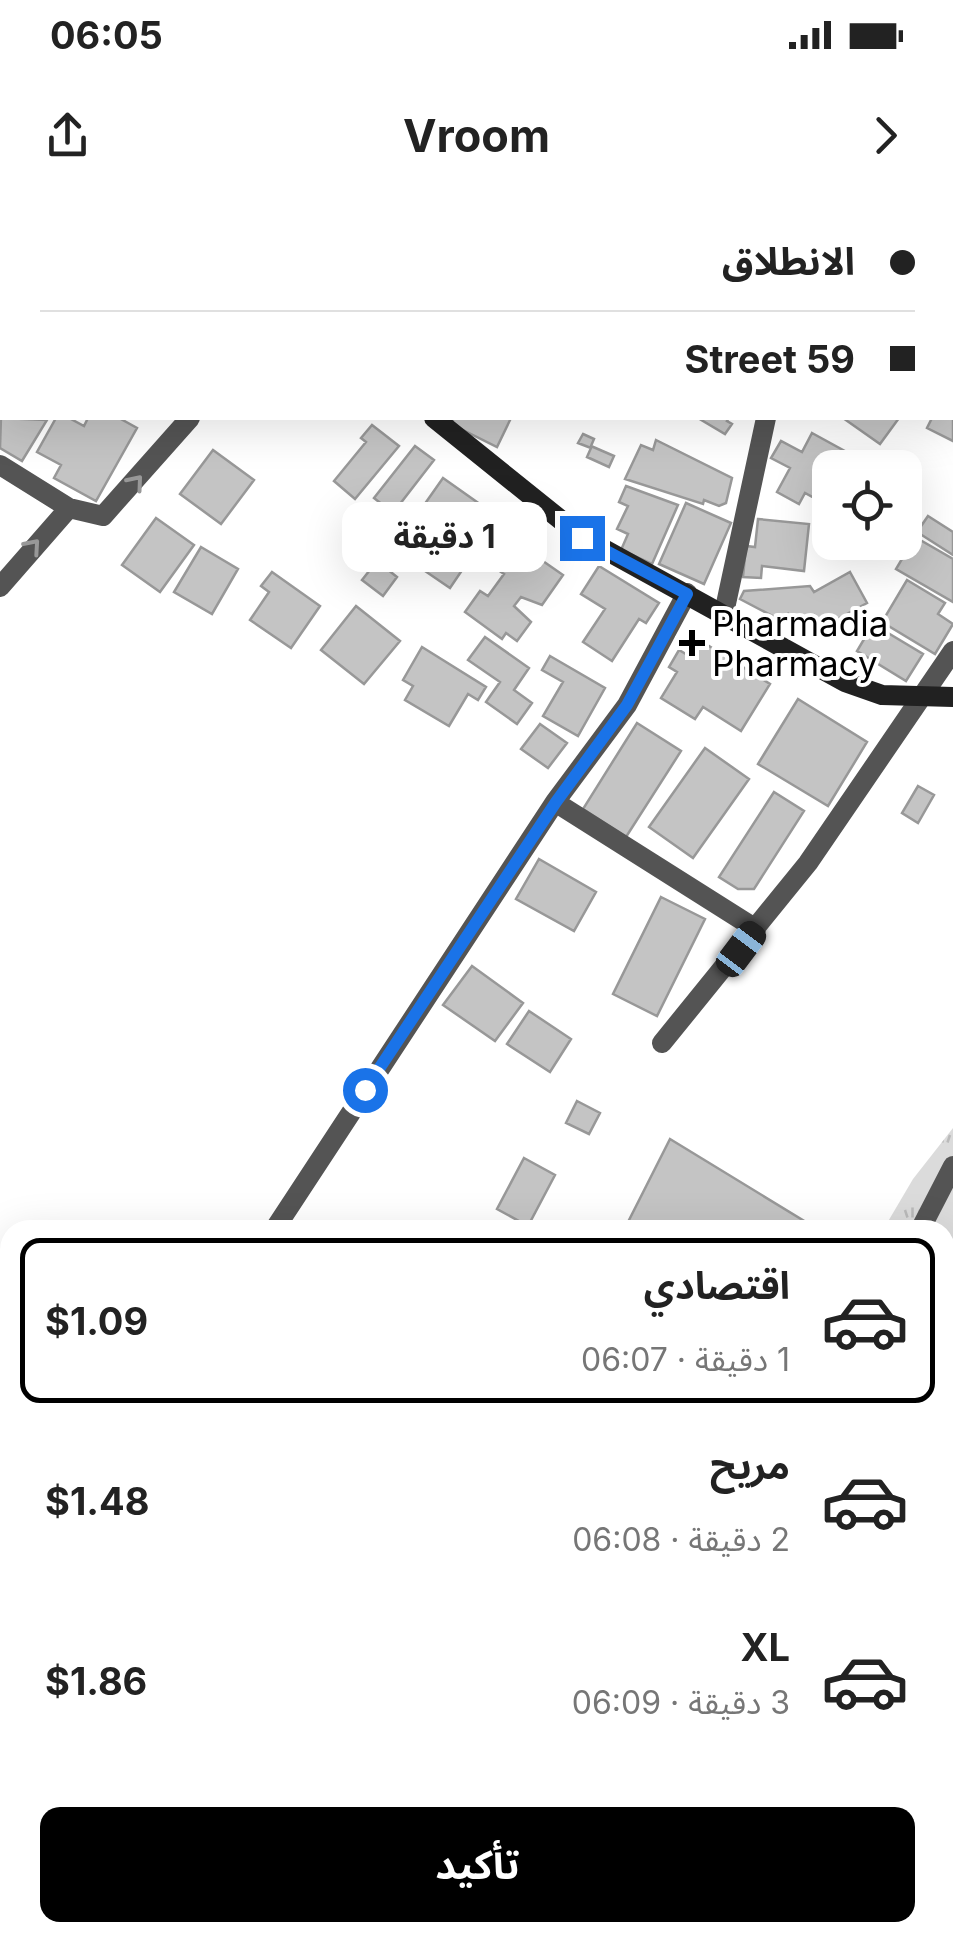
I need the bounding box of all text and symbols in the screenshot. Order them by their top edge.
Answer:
text: 06:05 [50,12,163,58]
icon: share [40,108,95,163]
text: Vroom [403,108,550,163]
icon: forward [858,108,913,163]
text: الانطلاق [722,238,855,284]
text: Street 59 [685,336,855,382]
map controls [812,450,922,560]
button: locate [812,450,922,560]
one-way arrow [124,475,142,493]
callout: 1 دقيقة [342,503,547,573]
route end [560,516,605,561]
text: 1 دقيقة [394,517,495,556]
one-way arrow [21,539,39,558]
place label: Pharmadia Pharmacy [712,602,888,684]
marker: Pharmadia Pharmacy [681,632,703,654]
car [711,916,771,982]
route start [343,1068,388,1113]
text: اقتصادي [644,1262,790,1308]
icon: car [820,1276,910,1366]
text: $1.09 [45,1298,148,1344]
text: 1 دقيقة · 06:07 [581,1340,790,1379]
text: مريح [710,1442,790,1488]
icon: car [820,1456,910,1546]
text: $1.48 [45,1478,149,1524]
text: 2 دقيقة · 06:08 [572,1520,790,1559]
text: XL [740,1624,790,1670]
icon: car [820,1636,910,1726]
text: $1.86 [45,1658,147,1704]
text: 3 دقيقة · 06:09 [572,1683,790,1722]
button: تأكيد [40,1807,915,1922]

